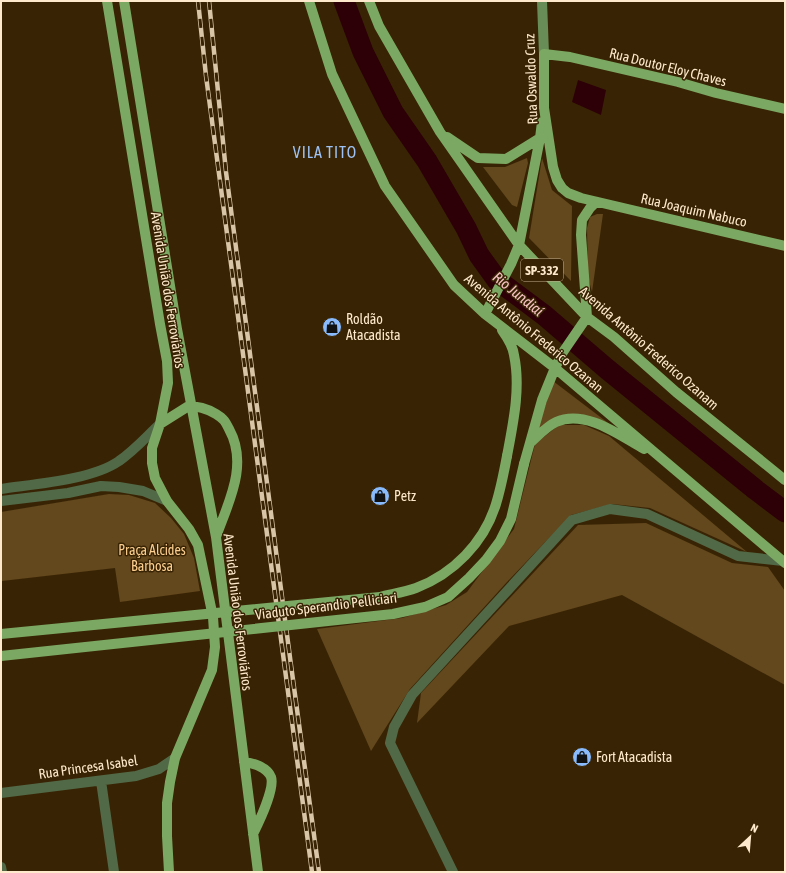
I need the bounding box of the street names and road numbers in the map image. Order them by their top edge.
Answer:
street label: Rua Oswaldo Cruz [521,33,541,125]
street label: Rua Doutor Eloy Chaves [608,45,728,89]
street label: Rua Joaquim Nabuco [639,190,749,230]
street label: Avenida União dos Ferroviários [148,211,188,369]
road number: SP-332 [521,259,563,281]
street label: Avenida Antônio Frederico Ozanan [461,270,607,396]
street label: Avenida Antônio Frederico Ozanam [576,283,722,413]
street label: Avenida União dos Ferroviários [220,533,256,691]
street label: Viaduto Sperandio Pelliciari [254,589,398,623]
street label: Rua Princesa Isabel [37,752,139,782]

